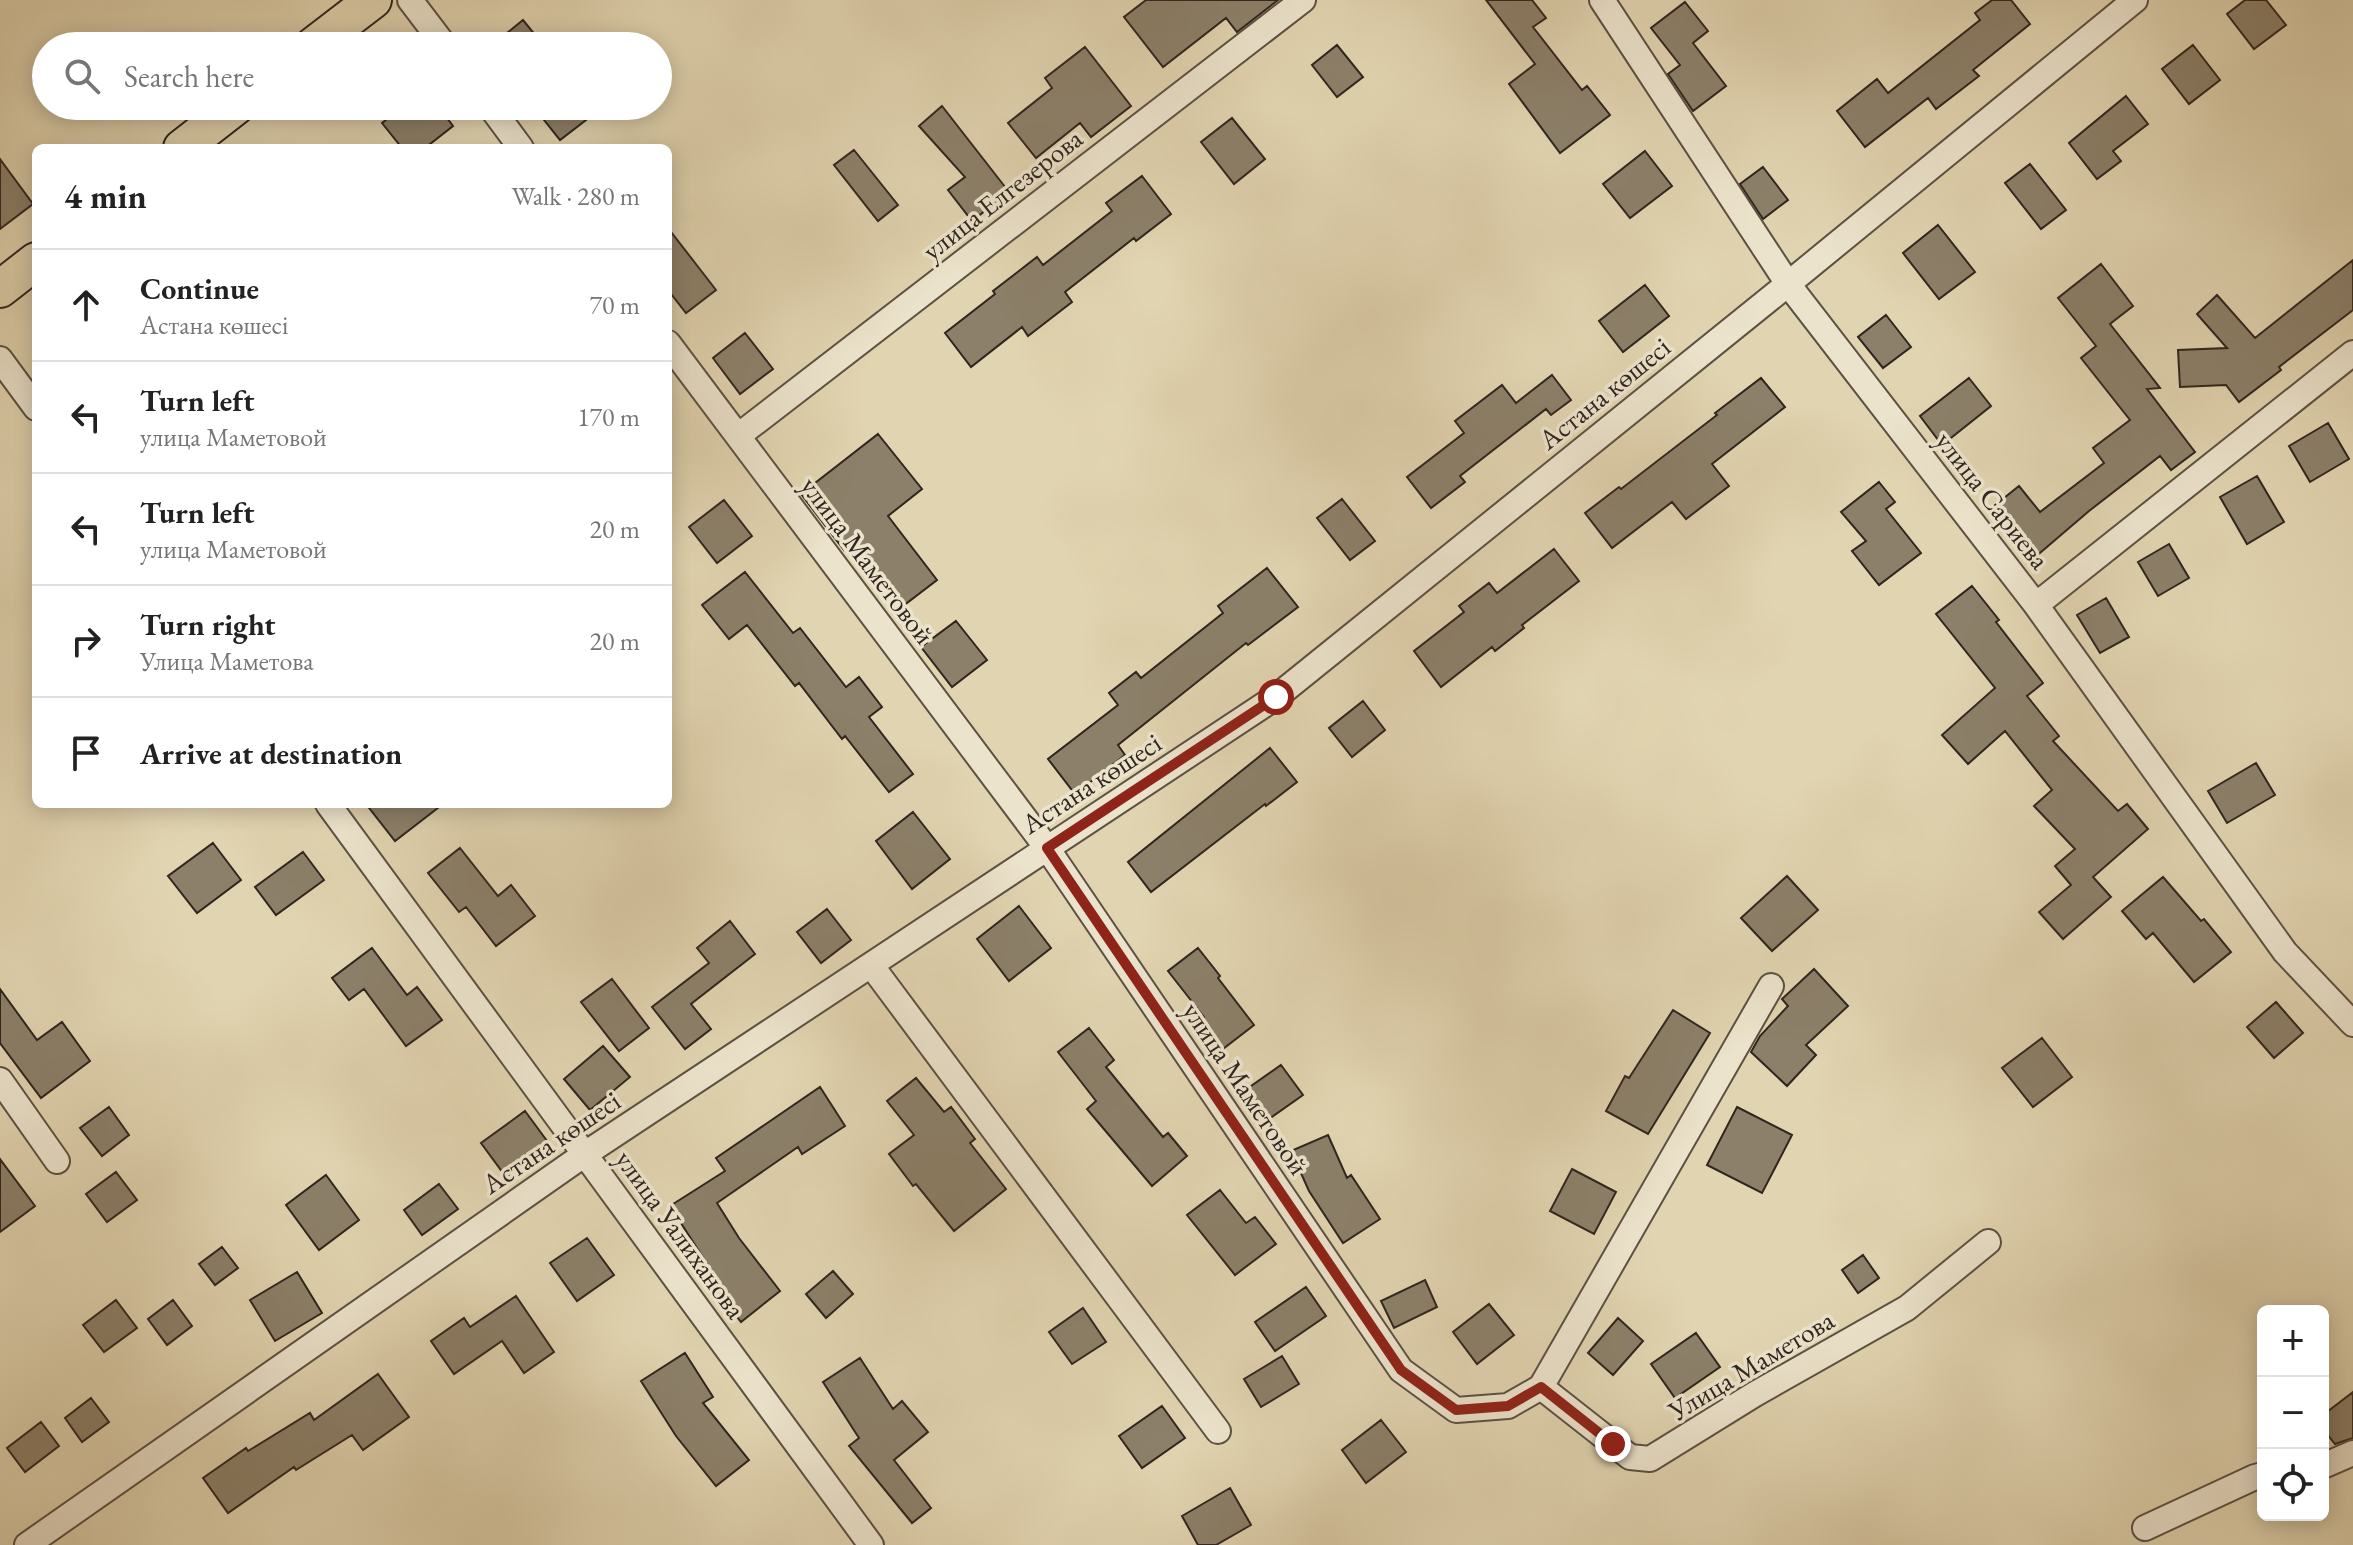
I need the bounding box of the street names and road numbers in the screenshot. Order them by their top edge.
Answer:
street label: улица Елгезерова [914,120,1090,268]
street label: Астана көшесі [1530,329,1678,458]
street label: улица Сариева [1928,424,2059,577]
street label: улица Маметовой [793,469,943,651]
street label: Астана көшесі [1013,724,1168,842]
street label: улица Маметовой [1175,995,1317,1182]
street label: Астана көшесі [474,1082,627,1202]
street label: улица Уалиханова [608,1143,755,1326]
street label: Улица Маметова [1661,1301,1841,1429]

